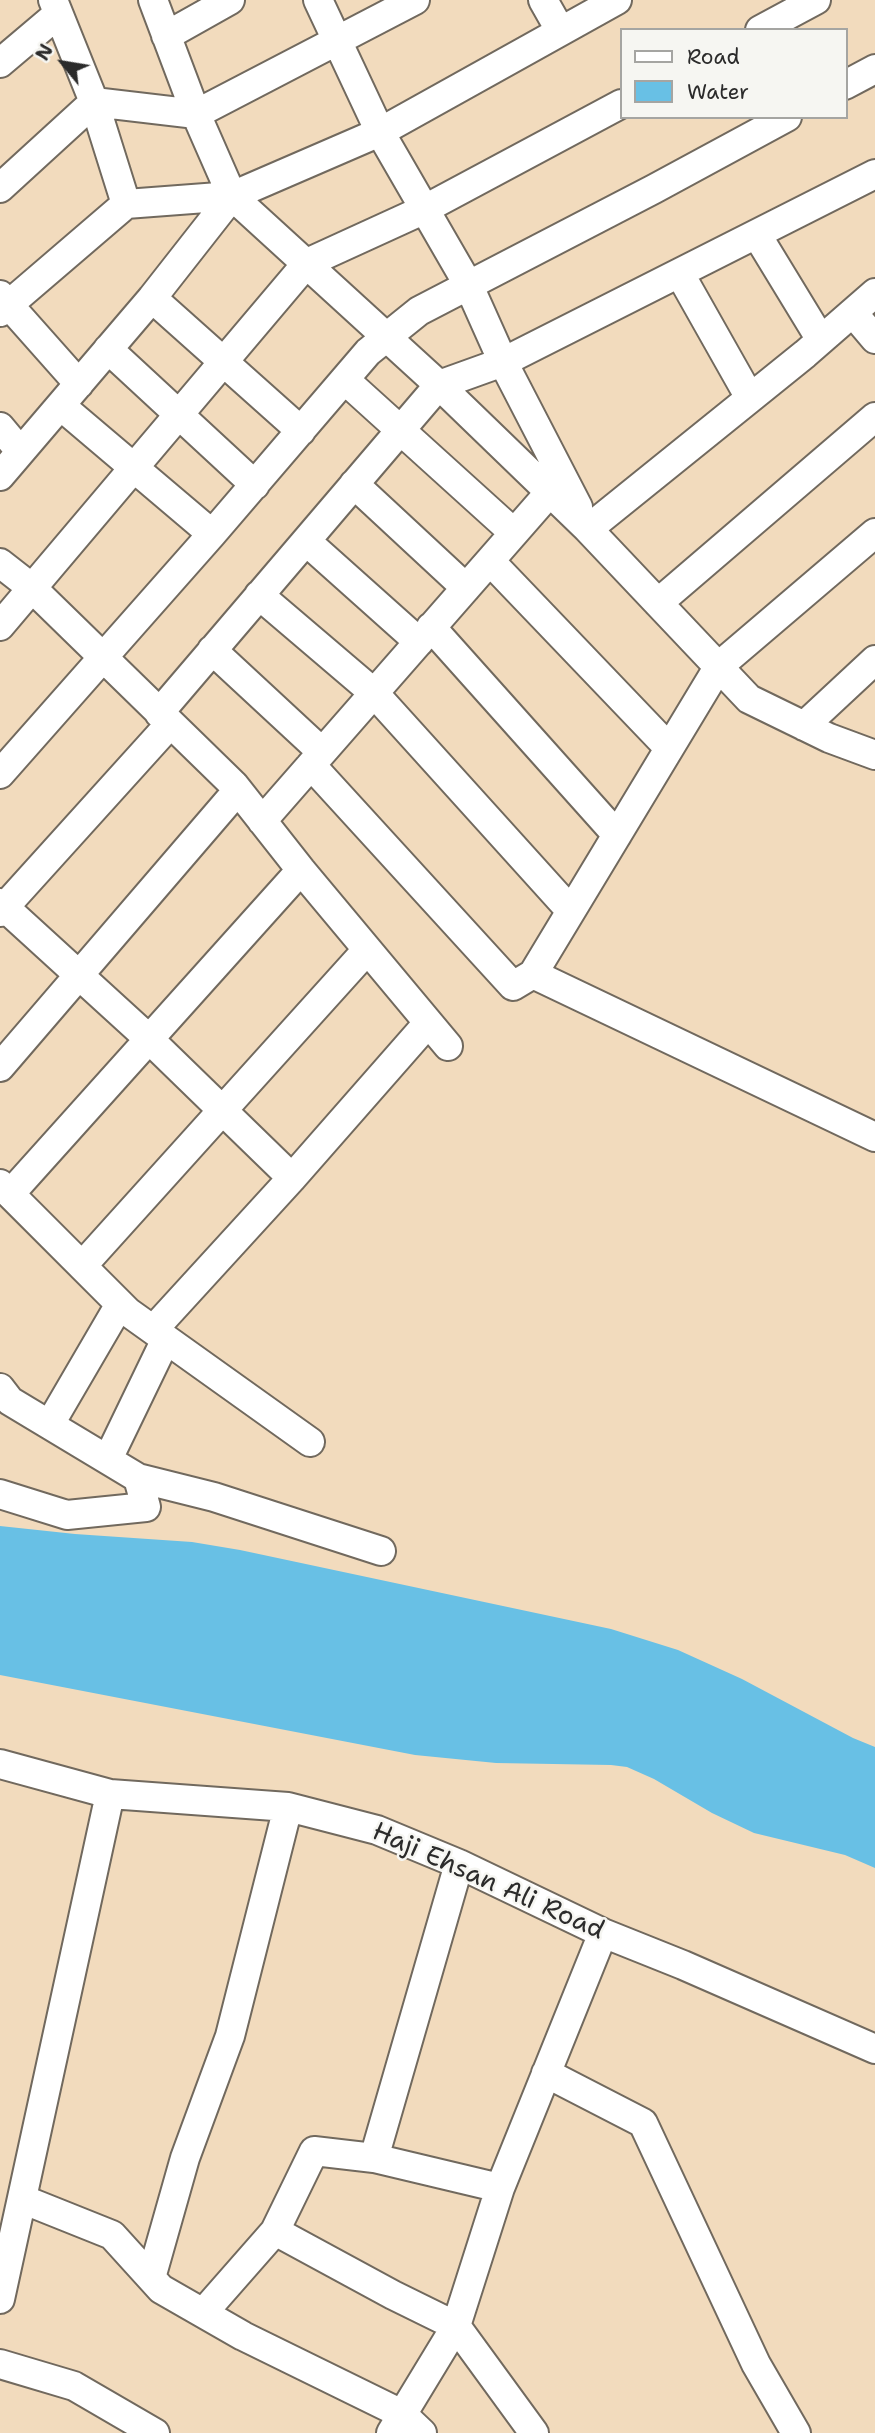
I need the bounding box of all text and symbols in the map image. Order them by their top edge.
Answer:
north arrow [28,28,98,98]
legend [620,28,847,119]
text: N [30,39,59,65]
text: Road [687,43,740,71]
text: Water [687,78,749,106]
street label: Haji Ehsan Ali Road [367,1817,609,1947]

